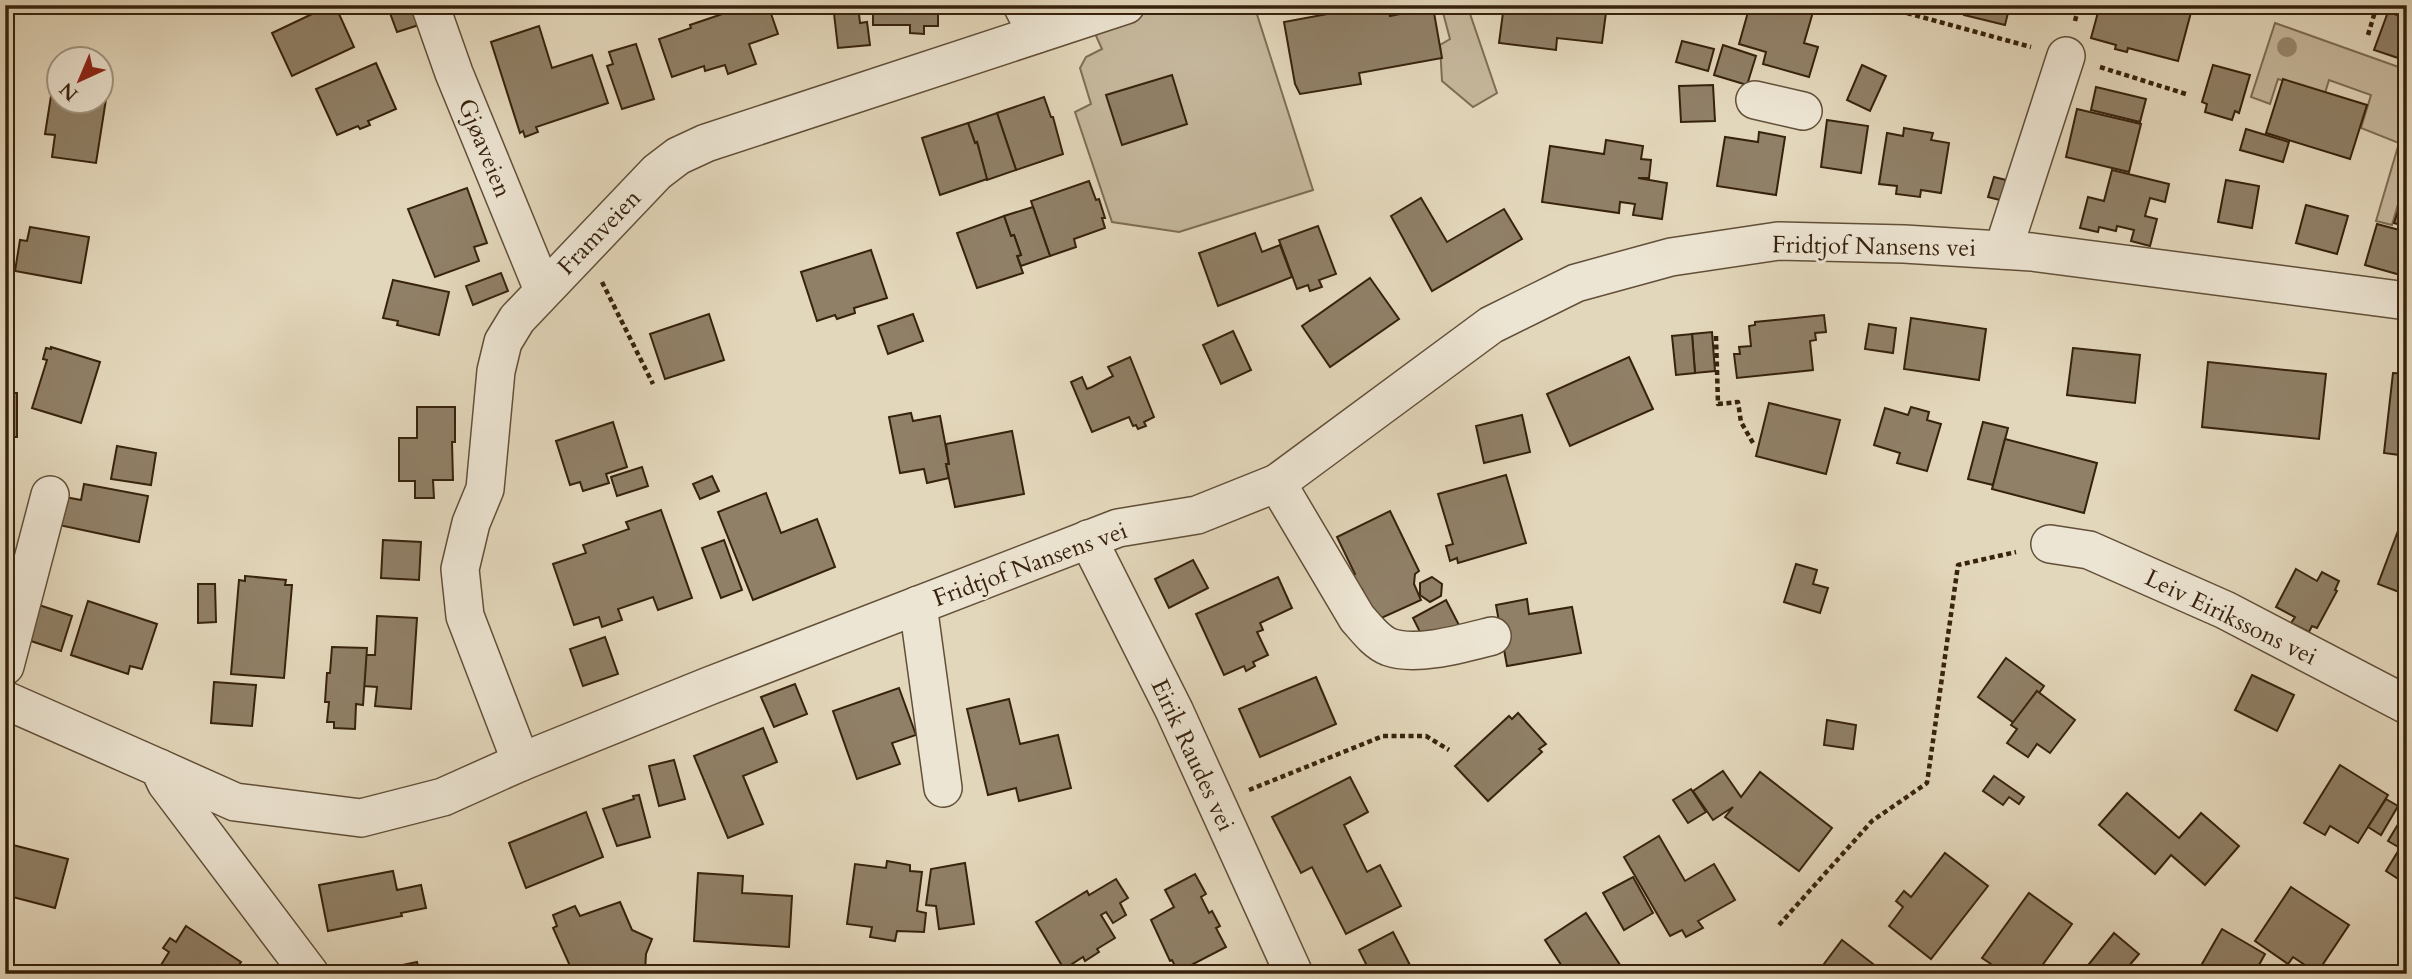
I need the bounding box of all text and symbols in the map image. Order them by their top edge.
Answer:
north arrow [46,46,116,116]
text: N [54,76,84,107]
street label: Gjøaveien [450,94,519,203]
street label: Framveien [550,182,649,282]
street label: Fridtjof Nansens vei [1772,228,1977,265]
street label: Fridtjof Nansens vei [929,514,1132,615]
street label: Leiv Eirikssons vei [2139,562,2323,674]
street label: Eirik Raudes vei [1143,674,1242,837]

